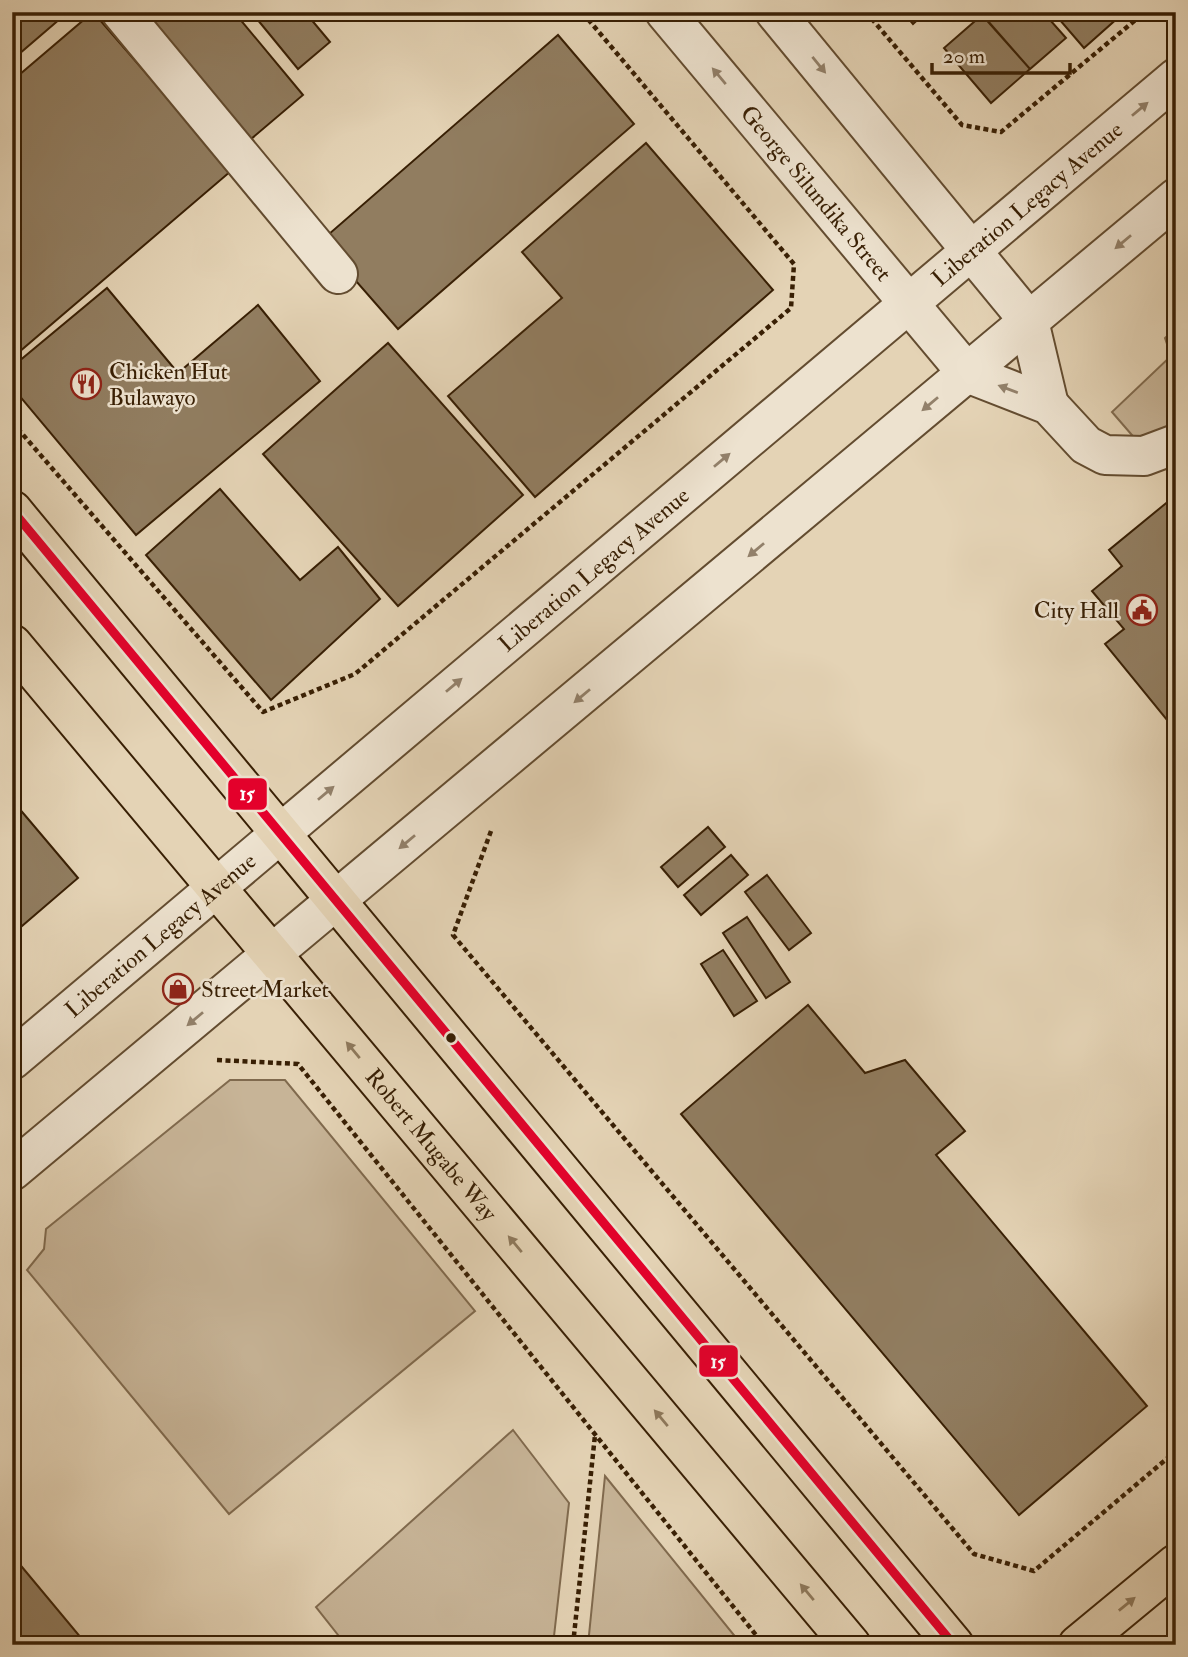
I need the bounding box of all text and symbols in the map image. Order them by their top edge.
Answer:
scale bar [932,32,1071,76]
text: 20 m [943,43,985,70]
one-way arrow [811,56,826,74]
one-way arrow [712,68,727,85]
street label: George Silundika Street [734,99,898,287]
one-way arrow [1131,101,1149,116]
street label: Liberation Legacy Avenue [926,115,1129,292]
one-way arrow [1115,234,1133,249]
place label: Chicken Hut Bulawayo [109,357,228,412]
restaurant icon: Chicken Hut Bulawayo [69,367,103,401]
one-way arrow [998,384,1019,395]
one-way arrow [922,396,939,411]
one-way arrow [713,453,730,468]
street label: Liberation Legacy Avenue [492,480,695,658]
one-way arrow [747,542,765,558]
public building icon: City Hall [1125,593,1159,627]
place label: City Hall [1034,596,1119,625]
one-way arrow [445,677,463,693]
one-way arrow [573,688,590,703]
line badge: 15 [227,777,268,811]
text: 15 [239,782,255,806]
one-way arrow [316,786,334,801]
one-way arrow [399,834,416,849]
street label: Liberation Legacy Avenue [59,846,262,1024]
shop icon: Street Market [161,972,195,1006]
place label: Street Market [201,975,329,1004]
one-way arrow [186,1011,204,1026]
unlabelled marker [444,1031,458,1045]
one-way arrow [346,1042,361,1060]
street label: Robert Mugabe Way [359,1062,504,1227]
one-way arrow [508,1235,523,1252]
line badge: 15 [698,1344,739,1378]
text: 15 [710,1350,726,1374]
one-way arrow [653,1409,669,1427]
one-way arrow [800,1584,815,1601]
one-way arrow [1117,1597,1135,1612]

